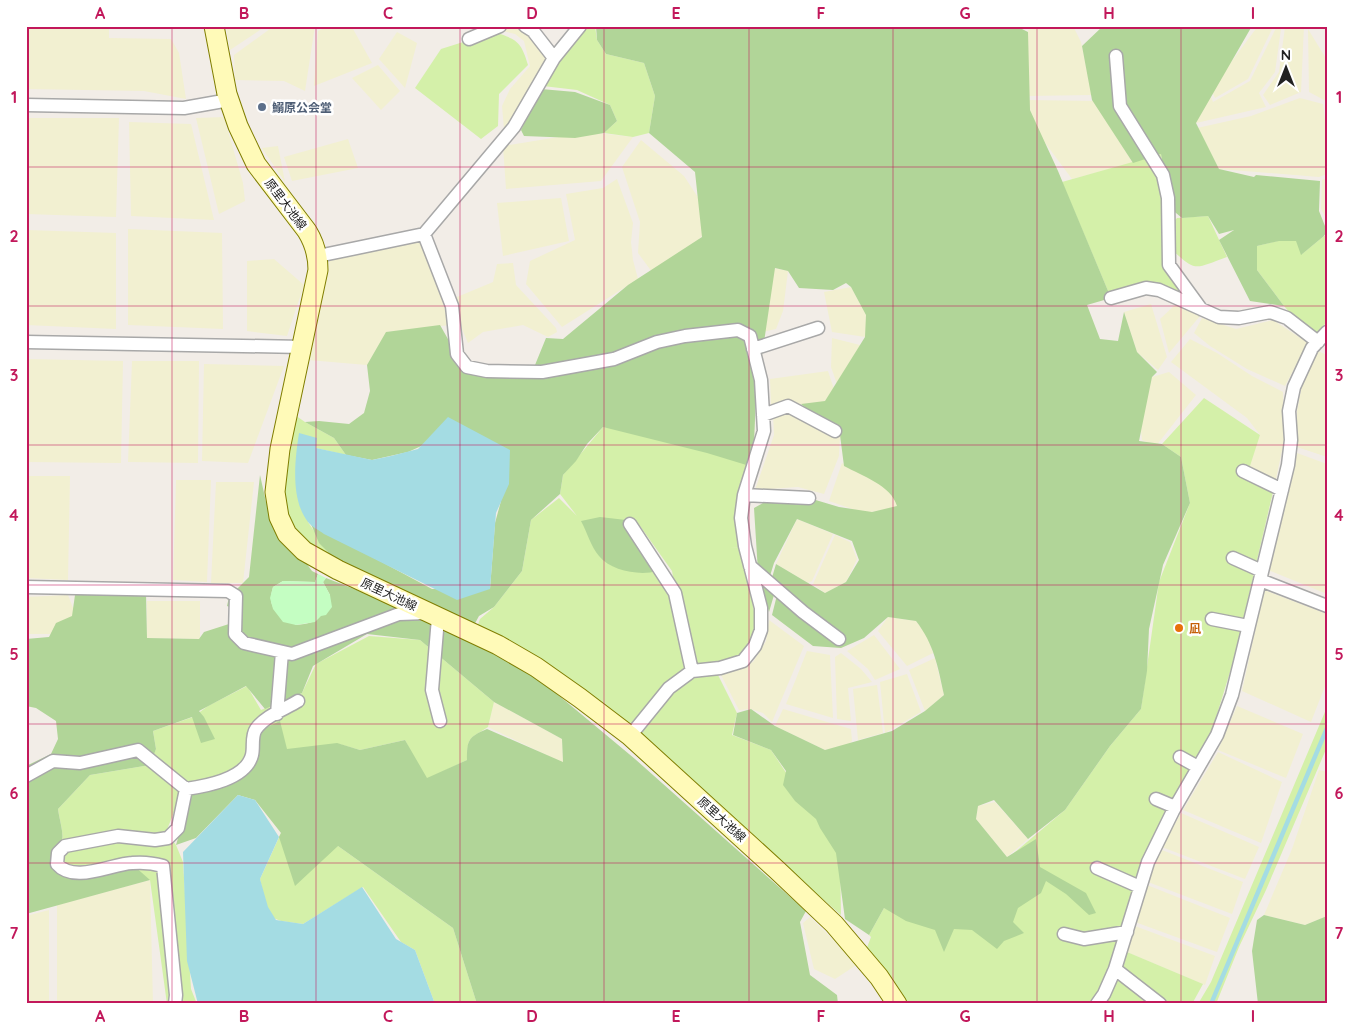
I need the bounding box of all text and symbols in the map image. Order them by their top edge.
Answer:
text: A [95,3,106,23]
text: B [239,3,249,23]
text: C [383,3,393,23]
text: D [526,3,538,23]
text: E [671,3,681,23]
text: F [817,3,826,23]
text: G [959,3,971,23]
text: H [1103,3,1115,23]
text: I [1251,3,1255,23]
north arrow [1260,42,1310,92]
text: N [1281,46,1291,64]
text: 1 [11,87,17,107]
text: 1 [1336,87,1342,107]
place label: 鰯原公会堂 [272,100,332,115]
marker: 鰯原公会堂 [256,101,268,113]
street label: 原里大池線 [262,176,310,232]
text: 2 [9,226,19,246]
text: 2 [1334,226,1344,246]
text: 3 [10,365,18,385]
text: 3 [1335,365,1343,385]
text: 4 [9,505,19,525]
text: 4 [1334,505,1344,525]
street label: 原里大池線 [359,575,419,613]
place label: 凪 [1189,621,1201,636]
marker: 凪 [1173,622,1185,634]
text: 5 [9,644,19,664]
text: 5 [1334,644,1344,664]
text: 6 [10,783,19,803]
text: 6 [1335,783,1344,803]
street label: 原里大池線 [695,793,749,845]
text: 7 [10,923,19,943]
text: 7 [1335,923,1344,943]
text: A [95,1006,106,1026]
text: B [239,1006,249,1026]
text: C [383,1006,393,1026]
text: D [526,1006,538,1026]
text: E [671,1006,681,1026]
text: F [817,1006,826,1026]
text: G [959,1006,971,1026]
text: H [1103,1006,1115,1026]
text: I [1251,1006,1255,1026]

